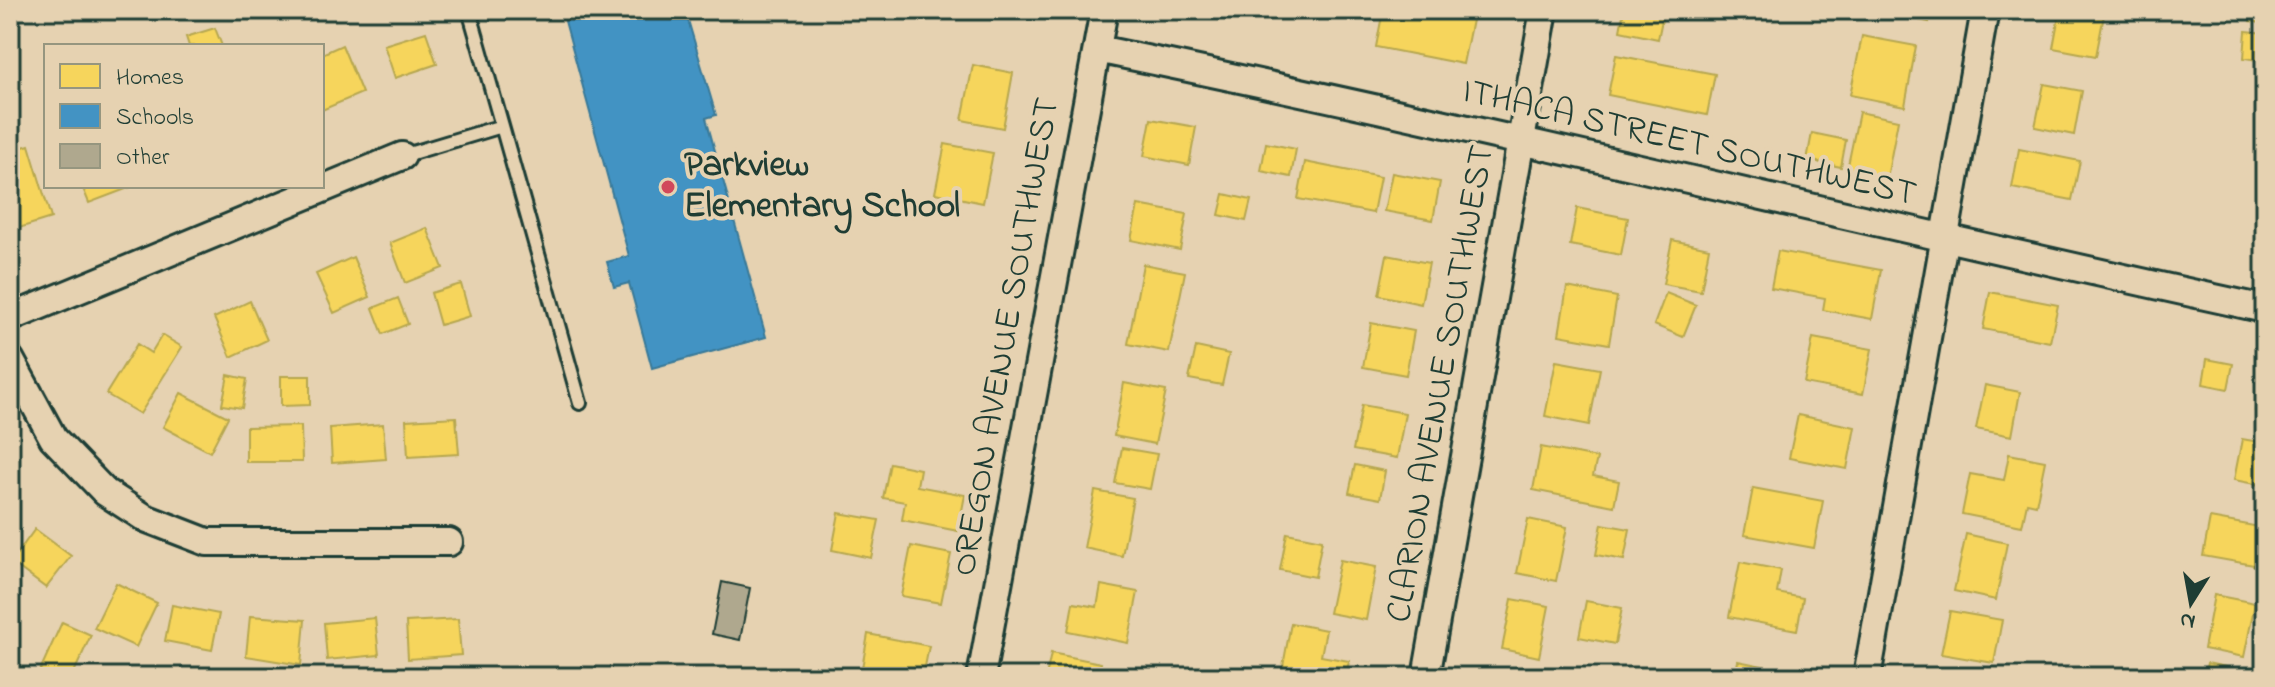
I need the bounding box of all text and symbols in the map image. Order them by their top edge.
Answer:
legend [44,44,324,188]
text: Homes [116,61,184,96]
street label: ITHACA STREET SOUTHWEST [1457,66,1921,222]
street label: OREGON AVENUE SOUTHWEST [939,94,1075,580]
text: Schools [116,101,194,136]
place label: Parkview Elementary School [684,140,960,234]
text: Other [116,141,170,176]
street label: CLARION AVENUE SOUTHWEST [1374,141,1510,627]
marker: Parkview Elementary School [659,178,677,196]
north arrow [2151,563,2231,643]
text: N [2177,603,2198,637]

